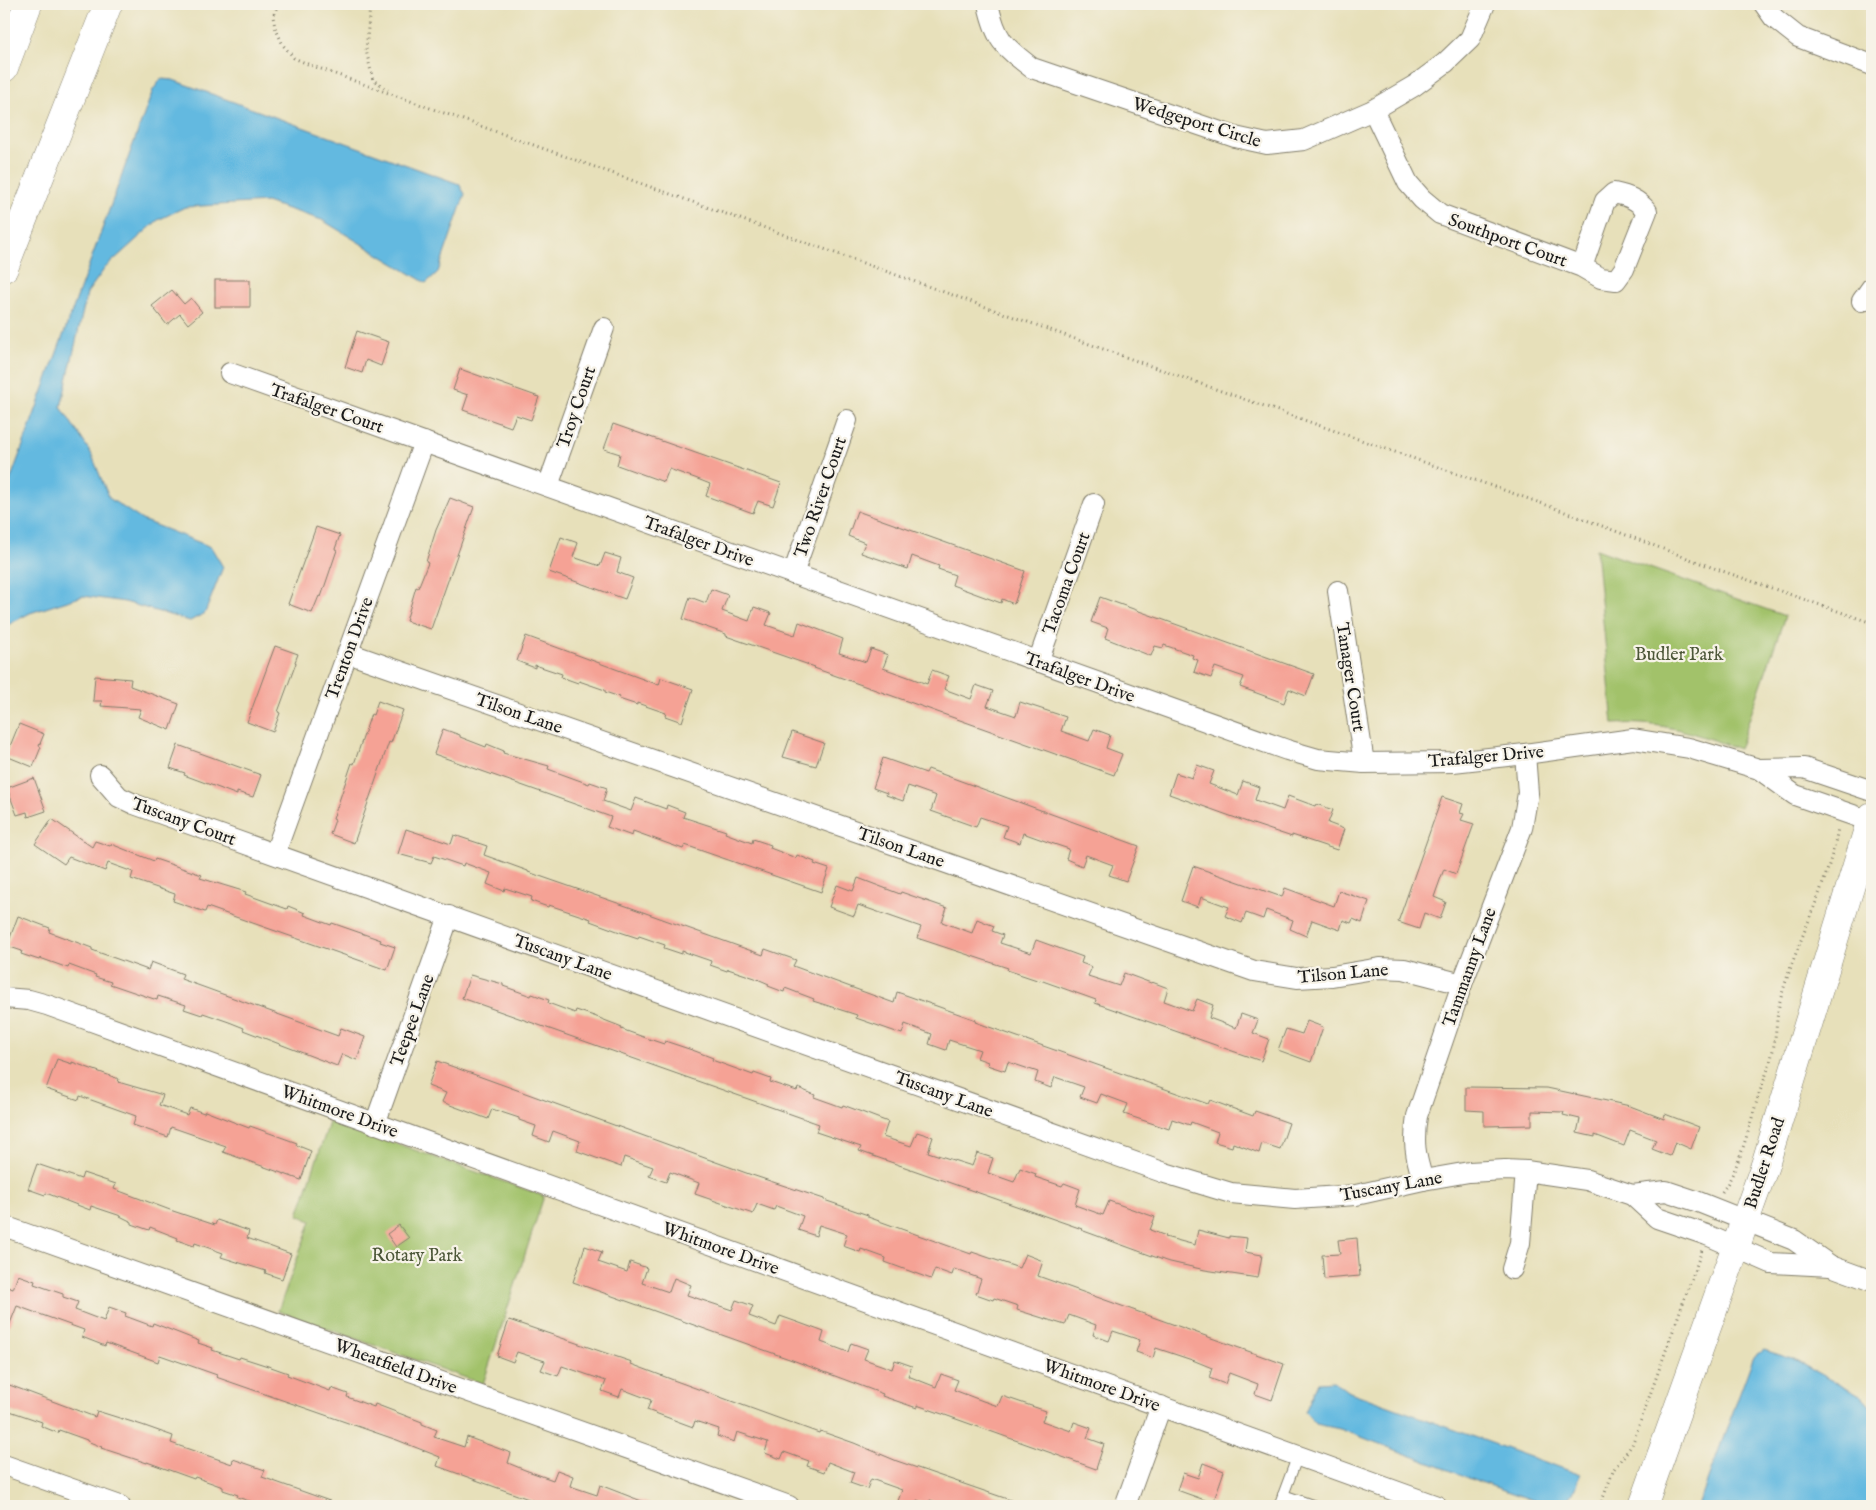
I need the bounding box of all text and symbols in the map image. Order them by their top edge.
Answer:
street label: Wedgeport Circle [1129,93,1264,154]
street label: Southport Court [1445,209,1570,274]
street label: Troy Court [553,363,602,452]
street label: Trafalger Court [267,379,386,440]
street label: Two River Court [790,434,853,561]
street label: Trafalger Drive [640,512,757,573]
street label: Tacoma Court [1038,529,1097,638]
street label: Trenton Drive [321,594,380,703]
street label: Tanager Court [1330,621,1369,733]
park label: Budler Park [1635,644,1724,667]
street label: Trafalger Drive [1021,648,1138,709]
street label: Tilson Lane [472,689,565,740]
street label: Trafalger Drive [1427,741,1545,774]
street label: Tuscany Court [128,793,239,852]
street label: Tilson Lane [854,823,947,874]
street label: Tammanny Lane [1438,905,1503,1030]
street label: Tuscany Lane [510,930,615,987]
street label: Tilson Lane [1297,959,1389,990]
street label: Teepee Lane [386,971,441,1070]
street label: Tuscany Lane [891,1067,996,1124]
street label: Whitmore Drive [278,1081,401,1144]
street label: Budler Road [1740,1114,1791,1212]
street label: Tuscany Lane [1338,1167,1444,1208]
street label: Whitmore Drive [659,1218,782,1281]
park label: Rotary Park [372,1245,463,1268]
street label: Wheatfield Drive [331,1335,460,1400]
street label: Whitmore Drive [1040,1355,1163,1418]

